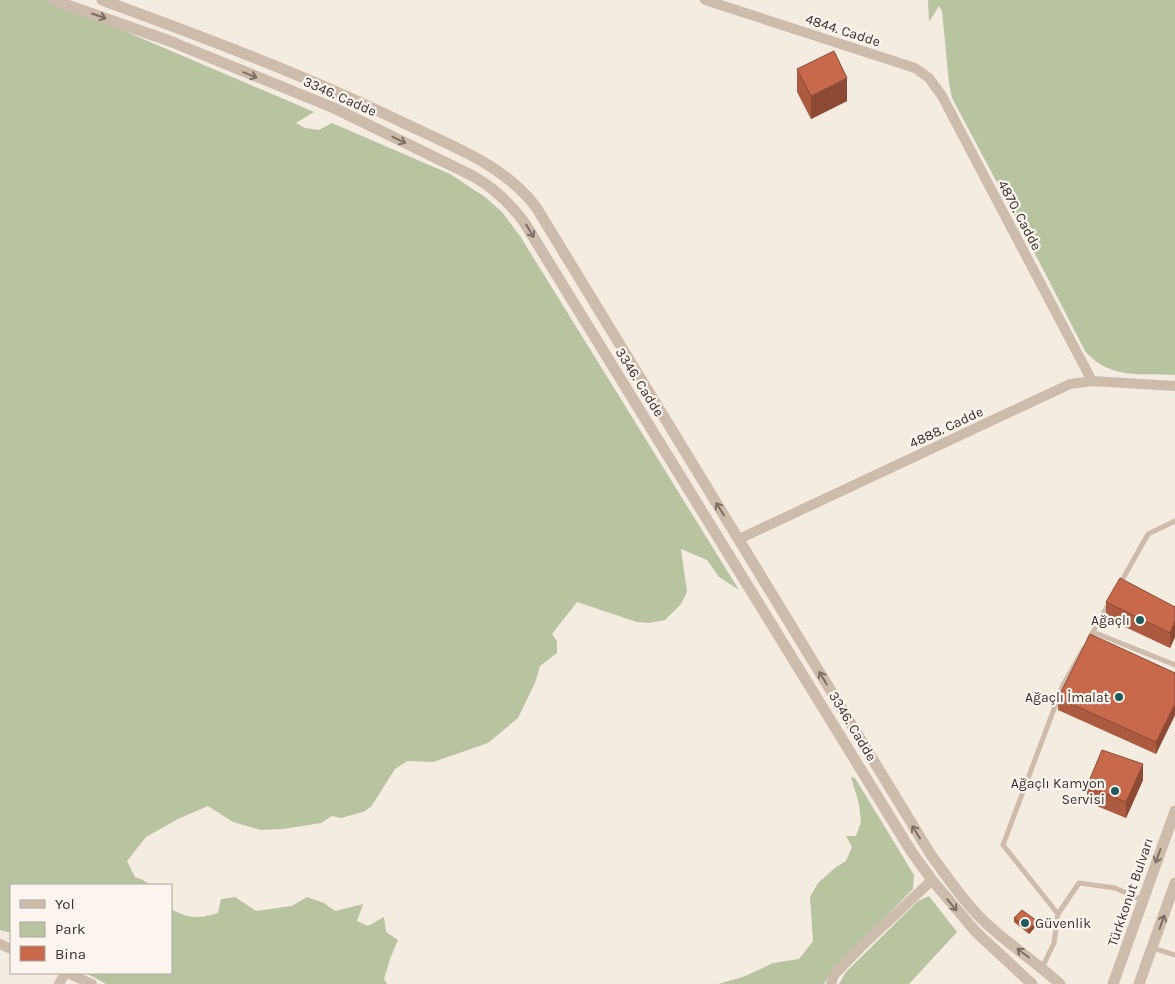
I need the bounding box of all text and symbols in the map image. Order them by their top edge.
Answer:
street label: 4844. Cadde [803,10,883,51]
one-way arrow [91,12,106,21]
one-way arrow [242,71,257,80]
street label: 3346. Cadde [301,73,379,120]
one-way arrow [391,136,406,145]
street label: 4870. Cadde [994,177,1045,253]
one-way arrow [525,224,535,238]
street label: 3346. Cadde [612,345,668,420]
street label: 4888. Cadde [907,403,986,452]
one-way arrow [715,502,726,516]
place label: Ağaçlı [1091,612,1130,629]
marker: Ağaçlı [1134,614,1146,626]
one-way arrow [817,671,827,685]
street label: 3346. Cadde [825,688,880,764]
place label: Ağaçlı İmalat [1025,689,1109,706]
marker: Ağaçlı İmalat [1113,691,1125,703]
place label: Ağaçlı Kamyon Servisi [1011,775,1105,808]
marker: Ağaçlı Kamyon Servisi [1109,785,1121,797]
one-way arrow [911,825,921,839]
street label: Türkkonut Bulvarı [1104,836,1157,949]
one-way arrow [1153,848,1162,864]
legend [10,884,172,974]
text: Yol [55,895,75,913]
one-way arrow [947,898,958,911]
one-way arrow [1157,914,1167,930]
place label: Güvenlik [1035,915,1091,932]
marker: Güvenlik [1019,917,1031,929]
text: Park [55,920,85,938]
text: Bina [55,945,86,963]
one-way arrow [1017,947,1030,958]

